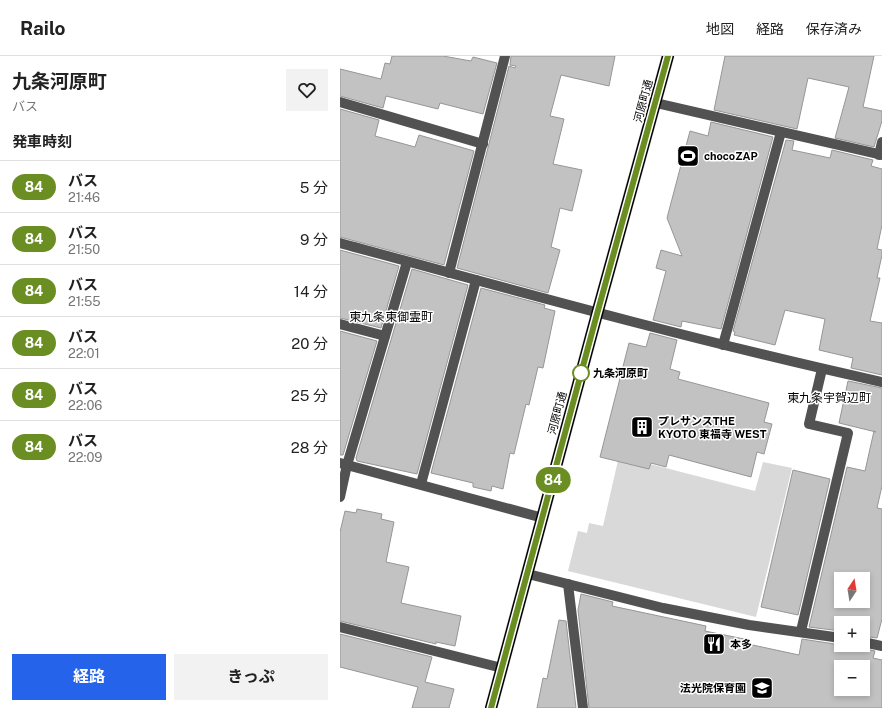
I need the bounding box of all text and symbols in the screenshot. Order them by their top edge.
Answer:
text: Railo [20,17,66,39]
text: 地図 [706,21,734,37]
text: 経路 [756,21,784,37]
text: 保存済み [806,21,862,37]
button: heart [286,69,328,111]
text: 九条河原町 [12,70,107,92]
street label: 河原町通 [632,78,654,124]
text: バス [12,99,38,114]
text: 発車時刻 [12,133,72,150]
sports icon: chocoZAP [675,143,701,169]
place label: chocoZAP [704,150,758,162]
text: バス [68,172,98,189]
text: 84 [25,179,43,195]
text: 5 分 [300,179,328,196]
text: 21:46 [68,190,100,205]
text: バス [68,224,98,241]
text: 84 [25,231,43,247]
text: 9 分 [300,231,328,248]
text: 21:50 [68,242,100,257]
text: バス [68,276,98,293]
text: 84 [25,283,43,299]
text: 14 分 [294,283,328,300]
text: 21:55 [68,294,101,309]
district label: 東九条東御霊町 [349,310,433,324]
text: バス [68,328,98,345]
text: 84 [25,335,43,351]
text: 20 分 [291,335,328,352]
text: 22:01 [68,346,100,361]
marker: 九条河原町 [572,364,590,382]
place label: 九条河原町 [593,367,648,379]
text: バス [68,380,98,397]
text: 84 [25,387,43,403]
text: 25 分 [291,387,328,404]
street label: 河原町通 [546,390,568,436]
district label: 東九条宇賀辺町 [787,391,871,405]
text: 22:06 [68,398,102,413]
building icon: プレサンスTHE KYOTO 東福寺 WEST [629,414,655,440]
place label: プレサンスTHE KYOTO 東福寺 WEST [658,415,767,440]
text: バス [68,432,98,449]
text: 84 [25,439,43,455]
text: 28 分 [291,439,328,456]
text: 22:09 [68,450,102,465]
line badge: 84 [535,467,571,493]
text: 84 [544,472,562,488]
north arrow [834,572,870,608]
map controls [834,572,870,696]
button: + [834,616,870,652]
restaurant icon: 本多 [701,631,727,657]
place label: 本多 [730,638,752,650]
button: 経路 [12,654,166,700]
button: きっぷ [174,654,328,700]
button: − [834,660,870,696]
school or university icon: 法光院保育園 [749,675,775,701]
place label: 法光院保育園 [680,682,746,694]

